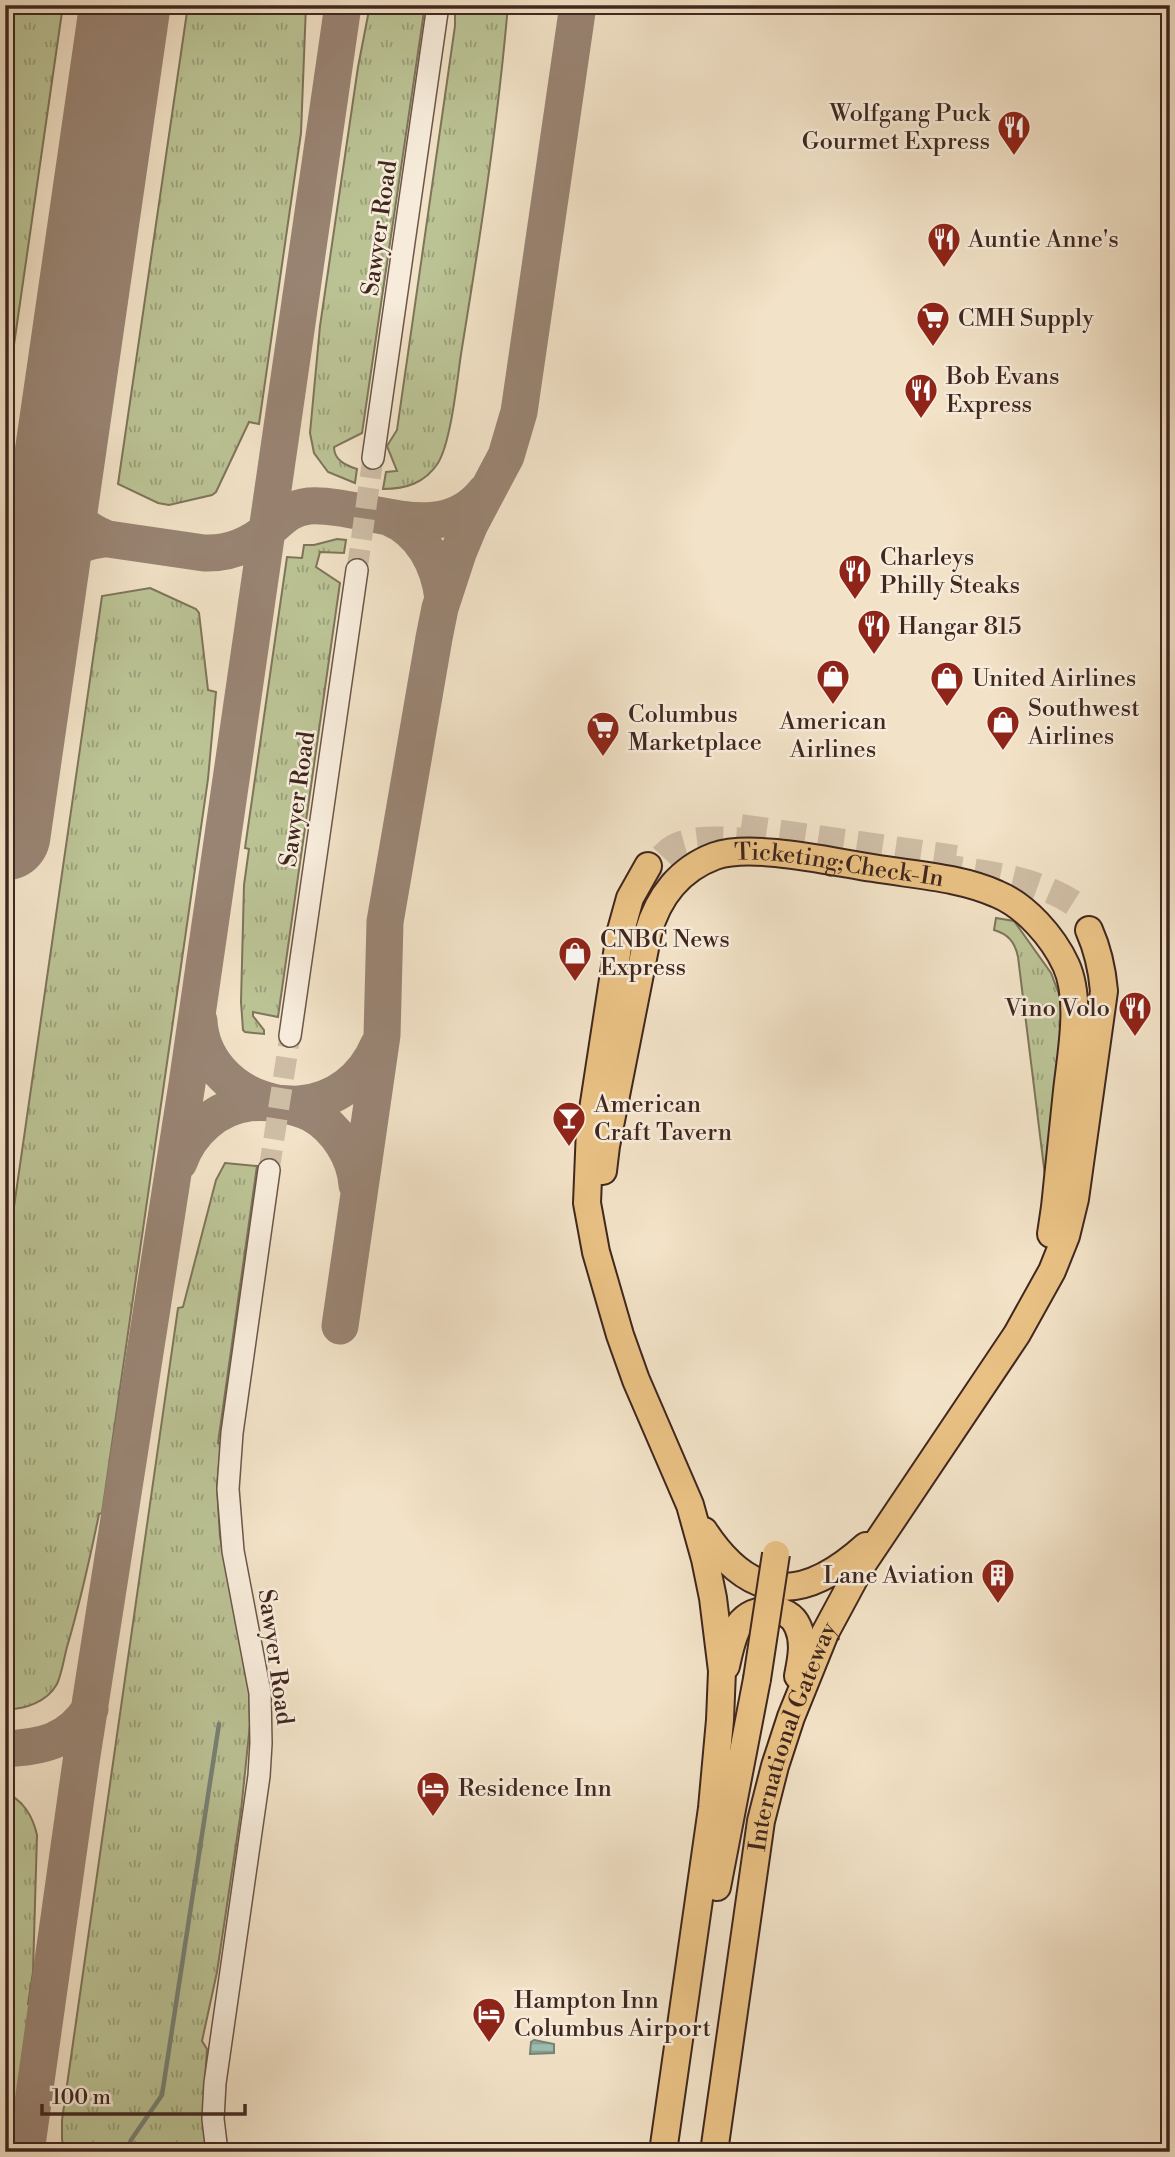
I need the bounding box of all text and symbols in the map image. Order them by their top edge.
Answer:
place label: Wolfgang Puck Gourmet Express [802,99,991,157]
restaurant icon: Wolfgang Puck Gourmet Express [995,108,1033,157]
street label: Sawyer Road [356,158,404,298]
restaurant icon: Auntie Anne's [925,220,963,269]
place label: Auntie Anne's [967,225,1119,255]
supermarket icon: CMH Supply [914,299,952,348]
place label: CMH Supply [958,304,1094,334]
place label: Bob Evans Express [945,362,1060,420]
restaurant icon: Bob Evans Express [902,371,940,420]
place label: Charleys Philly Steaks [880,543,1020,601]
restaurant icon: Charleys Philly Steaks [836,552,874,601]
restaurant icon: Hangar 815 [855,607,893,656]
place label: Hangar 815 [898,612,1021,642]
shop icon: American Airlines [814,657,852,706]
shop icon: United Airlines [928,659,966,708]
place label: United Airlines [972,664,1136,694]
place label: Southwest Airlines [1027,694,1140,752]
place label: Columbus Marketplace [628,700,762,758]
shop icon: Southwest Airlines [984,703,1022,752]
place label: American Airlines [779,707,886,765]
supermarket icon: Columbus Marketplace [584,709,622,758]
street label: Sawyer Road [274,729,322,869]
street label: Ticketing;Check-In [734,837,946,894]
place label: CNBC News Express [600,925,730,983]
shop icon: CNBC News Express [556,934,594,983]
restaurant icon: Vino Volo [1116,989,1154,1038]
place label: Vino Volo [1003,994,1110,1024]
place label: American Craft Tavern [593,1090,732,1148]
bar icon: American Craft Tavern [550,1099,588,1148]
building icon: Lane Aviation [979,1556,1017,1605]
place label: Lane Aviation [823,1561,974,1591]
street label: Sawyer Road [251,1587,299,1727]
street label: International Gateway [743,1617,844,1853]
hotel icon: Residence Inn [414,1769,452,1818]
place label: Residence Inn [458,1774,612,1804]
place label: Hampton Inn Columbus Airport [514,1986,711,2044]
hotel icon: Hampton Inn Columbus Airport [470,1995,508,2044]
scale bar [42,2073,245,2117]
text: 100 m [52,2085,111,2111]

